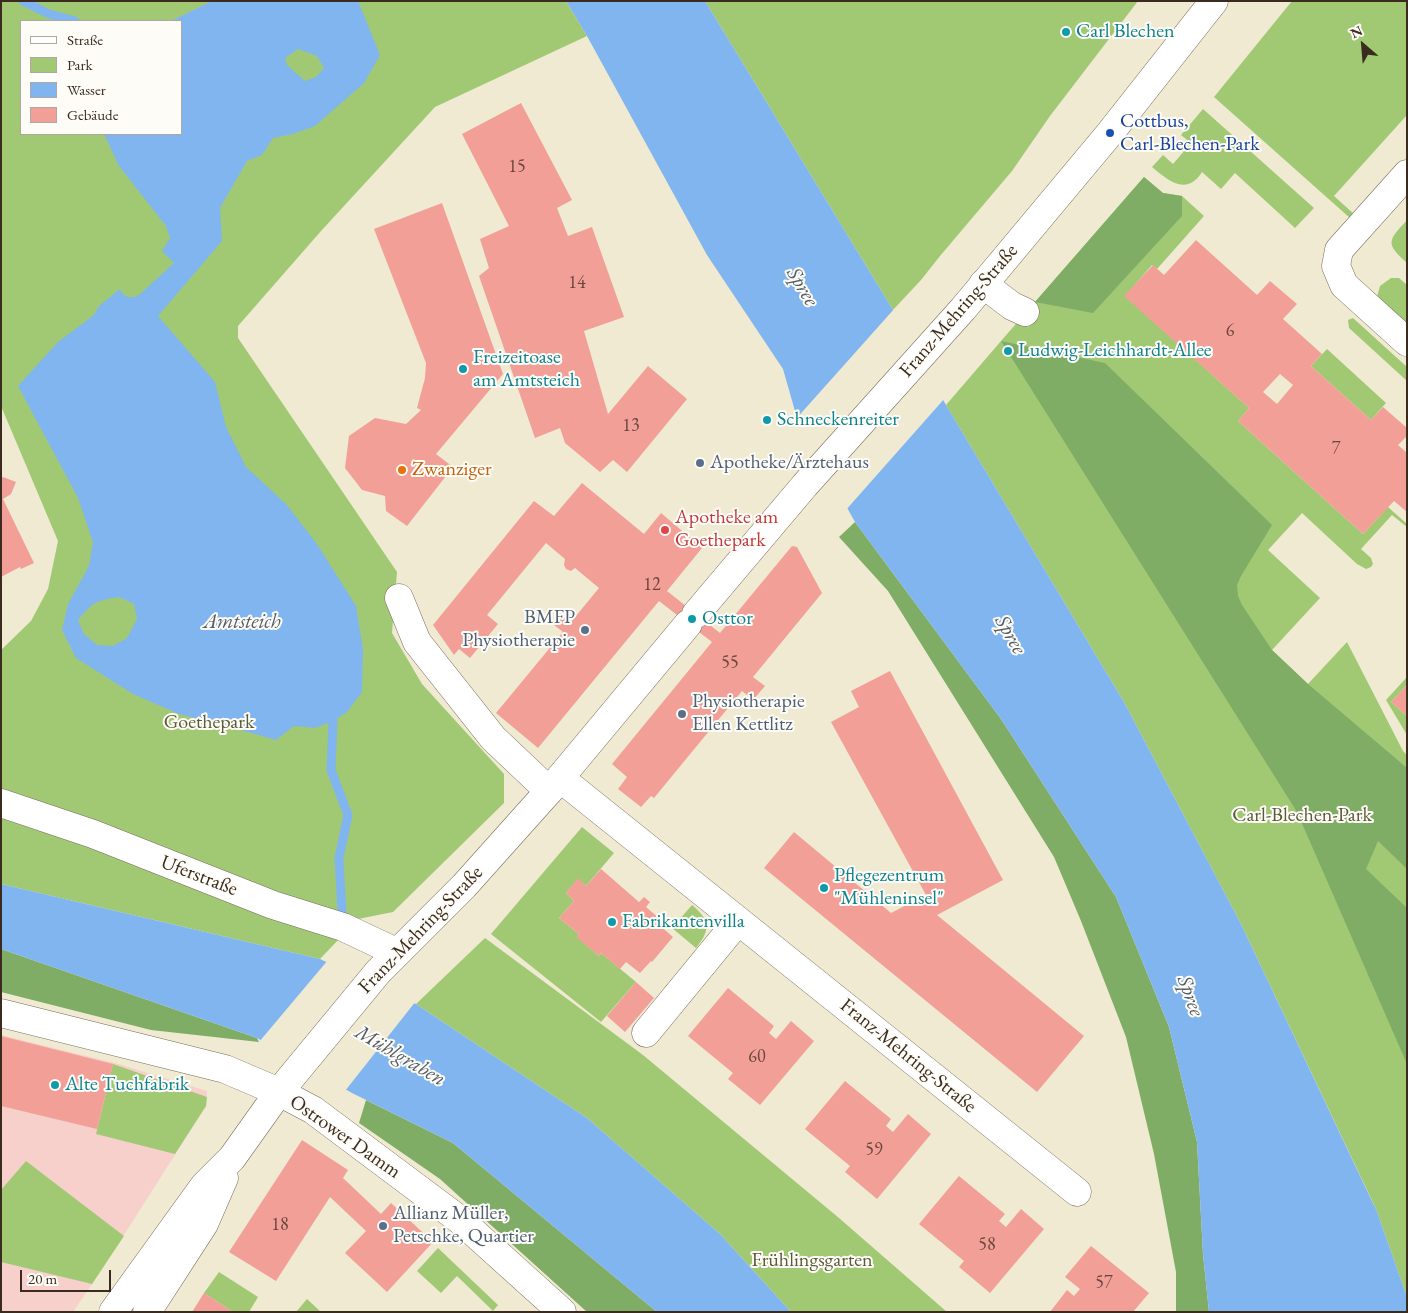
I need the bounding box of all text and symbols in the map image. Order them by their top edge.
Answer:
legend [20,20,182,135]
place label: Carl Blechen [1076,20,1175,44]
north arrow [1338,20,1388,70]
text: N [1347,21,1365,42]
marker: Carl Blechen [1060,26,1072,38]
text: Straße [67,30,103,49]
text: Park [67,55,93,74]
text: Wasser [67,80,106,99]
text: Gebäude [67,105,119,124]
place label: Cottbus, Carl-Blechen-Park [1120,110,1260,157]
marker: Cottbus, Carl-Blechen-Park [1104,127,1116,139]
house number: 15 [508,156,526,178]
street label: Franz-Mehring-Straße [895,239,1023,383]
water label: Spree [781,263,823,311]
house number: 14 [568,272,586,294]
house number: 6 [1226,320,1234,342]
place label: Ludwig-Leichhardt-Allee [1018,339,1212,363]
marker: Ludwig-Leichhardt-Allee [1002,345,1014,357]
place label: Freizeitoase am Amtsteich [473,346,580,393]
marker: Freizeitoase am Amtsteich [457,363,469,375]
place label: Schneckenreiter [777,408,899,432]
marker: Schneckenreiter [761,414,773,426]
house number: 13 [622,415,640,437]
house number: 7 [1332,438,1340,460]
place label: Apotheke/Ärztehaus [710,451,869,475]
marker: Apotheke/Ärztehaus [694,457,706,469]
place label: Zwanziger [412,458,492,482]
marker: Zwanziger [396,464,408,476]
place label: Apotheke am Goethepark [675,506,778,553]
marker: Apotheke am Goethepark [659,524,671,536]
house number: 12 [643,574,661,596]
place label: BMFP Physiotherapie [462,606,575,653]
place label: Osttor [702,607,753,631]
water label: Amtsteich [203,609,281,635]
water label: Spree [989,611,1031,659]
marker: Osttor [686,613,698,625]
marker: BMFP Physiotherapie [579,624,591,636]
house number: 55 [721,652,739,674]
place label: Physiotherapie Ellen Kettlitz [692,690,805,737]
marker: Physiotherapie Ellen Kettlitz [676,708,688,720]
park label: Goethepark [164,711,254,735]
park label: Carl-Blechen-Park [1232,804,1372,828]
street label: Uferstraße [157,850,241,902]
street label: Franz-Mehring-Straße [354,861,488,999]
place label: Pflegezentrum "Mühleninsel" [834,864,944,911]
marker: Pflegezentrum "Mühleninsel" [818,882,830,894]
place label: Fabrikantenvilla [622,910,745,934]
marker: Fabrikantenvilla [606,916,618,928]
water label: Spree [1171,972,1209,1020]
street label: Franz-Mehring-Straße [835,994,981,1118]
water label: Mühlgraben [350,1020,450,1092]
house number: 60 [748,1046,766,1068]
place label: Alte Tuchfabrik [65,1073,189,1097]
marker: Alte Tuchfabrik [49,1079,61,1091]
street label: Ostrower Damm [285,1090,405,1184]
house number: 59 [865,1139,883,1161]
place label: Allianz Müller, Petschke, Quartier [393,1202,534,1249]
house number: 18 [271,1214,289,1236]
marker: Allianz Müller, Petschke, Quartier [377,1220,389,1232]
house number: 58 [978,1234,996,1256]
park label: Frühlingsgarten [751,1249,873,1273]
scale bar [22,1260,114,1292]
text: 20 m [28,1269,57,1288]
house number: 57 [1095,1272,1113,1294]

